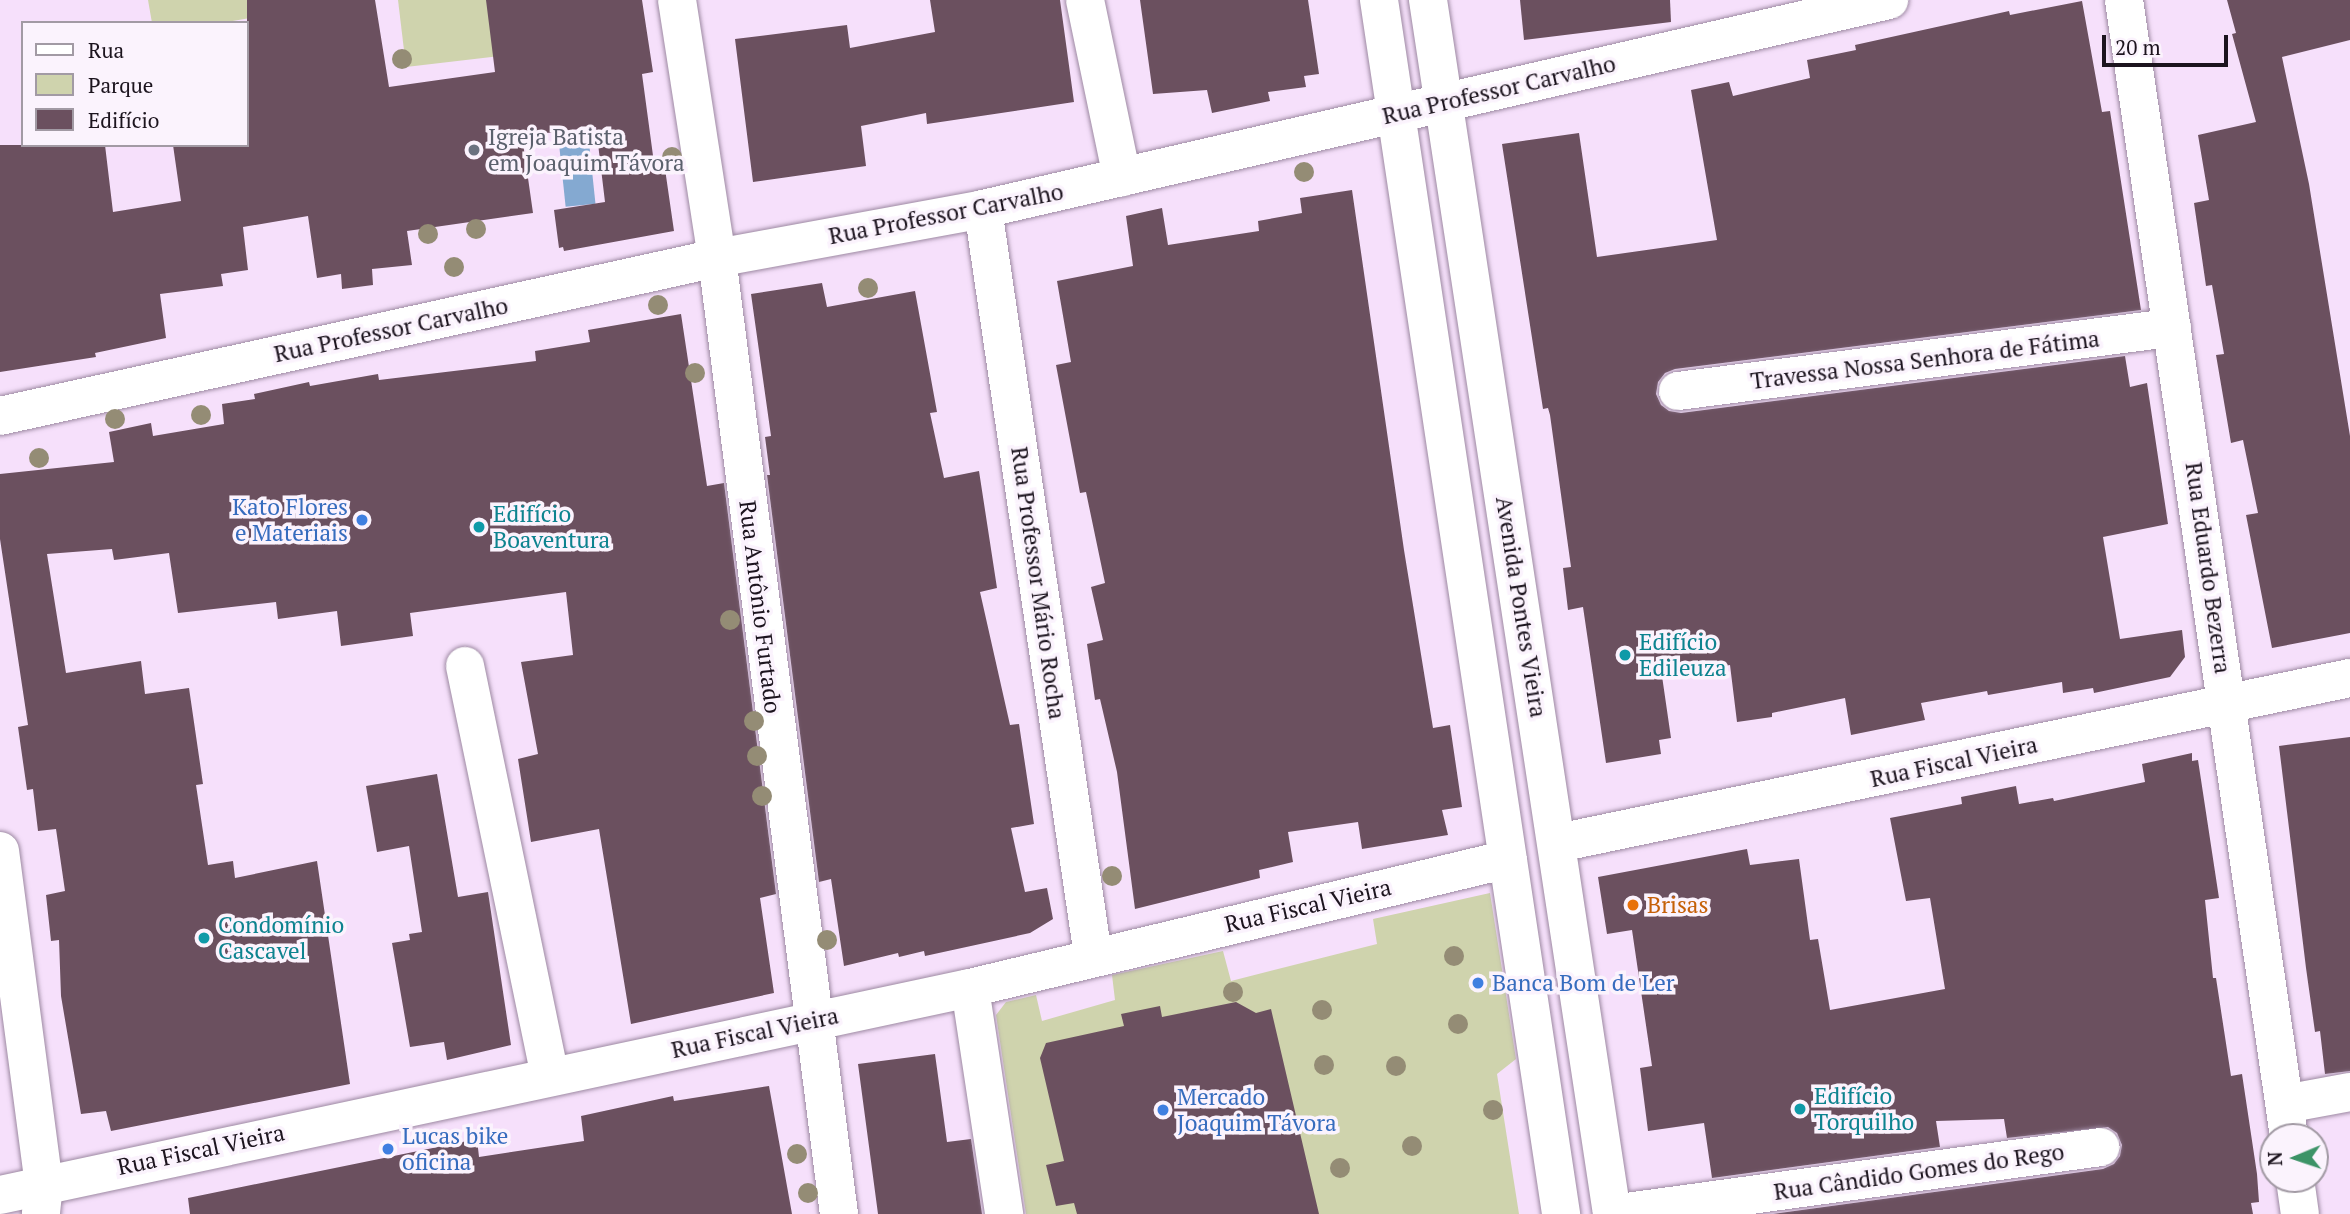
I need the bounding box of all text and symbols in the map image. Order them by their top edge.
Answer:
legend [21,21,248,147]
scale bar [2105,21,2231,65]
text: 20 m [2115,33,2161,61]
text: Rua [88,36,124,64]
street label: Rua Professor Carvalho [1380,50,1618,130]
text: Parque [88,71,153,99]
text: Edifício [88,106,159,134]
place label: Igreja Batista em Joaquim Távora [488,123,685,177]
marker: Igreja Batista em Joaquim Távora [466,142,482,158]
street label: Rua Professor Carvalho [826,178,1066,250]
street label: Rua Professor Carvalho [272,292,510,368]
street label: Travessa Nossa Senhora de Fátima [1749,325,2101,395]
street label: Rua Professor Mário Rocha [1005,445,1071,721]
street label: Rua Eduardo Bezerra [2179,461,2237,675]
place label: Kato Flores e Materiais [232,493,348,547]
street label: Avenida Pontes Vieira [1490,494,1552,720]
street label: Rua Antônio Furtado [733,499,787,715]
place label: Edifício Boaventura [493,500,610,554]
marker: Kato Flores e Materiais [354,512,370,528]
marker: Edifício Boaventura [471,519,487,535]
place label: Edifício Edileuza [1639,628,1727,682]
marker: Edifício Edileuza [1617,647,1633,663]
street label: Rua Fiscal Vieira [1868,731,2040,793]
street label: Rua Fiscal Vieira [1222,873,1394,939]
place label: Brisas [1647,891,1708,919]
marker: Brisas [1625,897,1641,913]
place label: Condomínio Cascavel [218,911,344,965]
marker: Condomínio Cascavel [196,930,212,946]
place label: Banca Bom de Ler [1492,969,1675,997]
marker: Banca Bom de Ler [1470,975,1486,991]
street label: Rua Fiscal Vieira [669,1002,841,1064]
place label: Edifício Torquilho [1814,1082,1914,1136]
place label: Mercado Joaquim Távora [1177,1083,1337,1137]
marker: Edifício Torquilho [1792,1101,1808,1117]
marker: Mercado Joaquim Távora [1155,1102,1171,1118]
street label: Rua Fiscal Vieira [115,1119,287,1181]
place label: Lucas bike oficina [402,1122,508,1176]
north arrow [2259,1123,2329,1193]
street label: Rua Cândido Gomes do Rego [1772,1138,2066,1206]
marker: Lucas bike oficina [380,1141,396,1157]
text: N [2262,1151,2287,1166]

